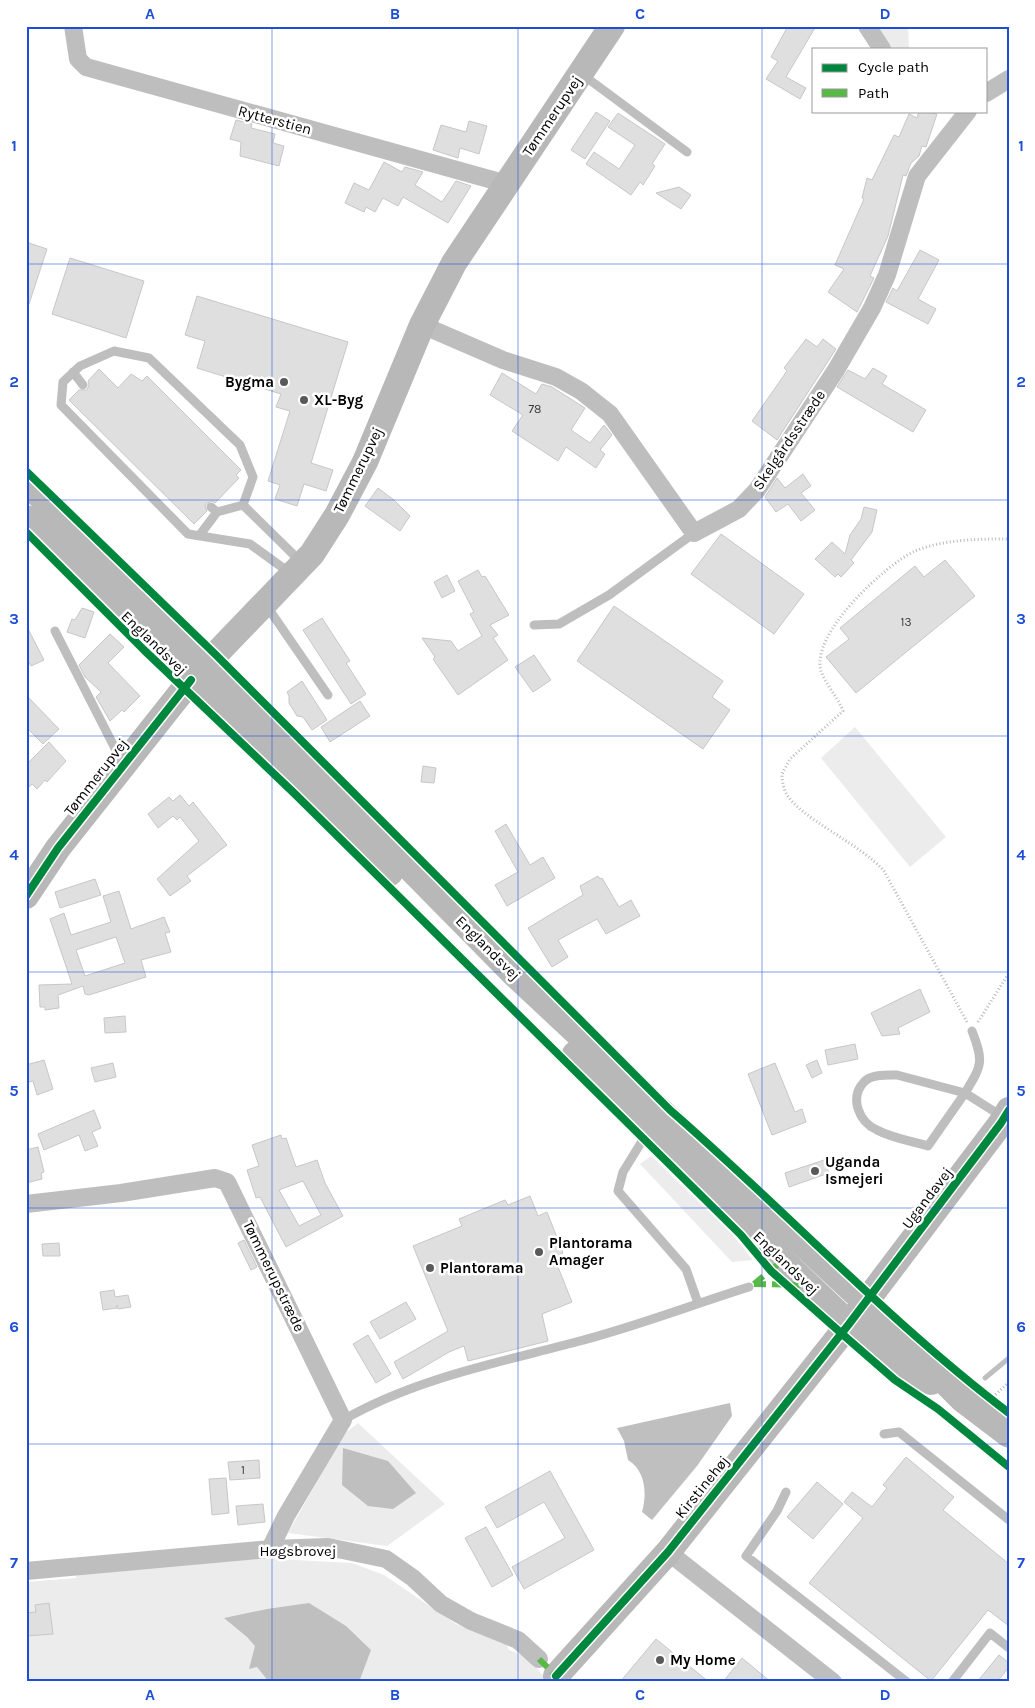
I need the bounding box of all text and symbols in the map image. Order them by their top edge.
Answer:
text: A [145,4,155,23]
text: B [390,4,400,23]
text: C [635,4,645,23]
text: D [880,4,891,23]
legend [812,48,988,112]
text: Cycle path [858,58,929,76]
street label: Tømmerupvej [518,72,586,160]
text: Path [858,84,889,102]
street label: Rytterstien [236,102,314,138]
text: 1 [11,136,17,155]
text: 1 [1018,136,1024,155]
text: 2 [9,372,19,391]
text: 2 [1016,372,1026,391]
place label: Bygma [225,373,274,391]
marker: Bygma [278,376,290,388]
street label: Skelgårdsstræde [749,387,829,493]
place label: XL-Byg [314,391,363,409]
marker: XL-Byg [298,394,310,406]
house number: 78 [528,402,542,416]
street label: Tømmerupvej [329,424,387,516]
street label: Englandsvej [117,607,191,679]
text: 3 [9,609,19,628]
text: 3 [1016,609,1026,628]
house number: 13 [900,615,912,629]
street label: Tømmerupvej [60,735,132,819]
text: 4 [9,845,19,864]
text: 4 [1016,845,1026,864]
street label: Englandsvej [452,912,524,984]
text: 5 [9,1081,19,1100]
text: 5 [1016,1081,1026,1100]
place label: Uganda Ismejeri [825,1153,883,1188]
street label: Ugandavej [898,1164,956,1232]
marker: Uganda Ismejeri [809,1165,821,1177]
street label: Tømmerupstræde [239,1217,309,1335]
street label: Englandsvej [749,1227,823,1299]
place label: Plantorama Amager [549,1234,632,1269]
marker: Plantorama Amager [533,1246,545,1258]
place label: Plantorama [440,1259,523,1277]
marker: Plantorama [424,1262,436,1274]
text: 6 [9,1317,19,1336]
text: 6 [1016,1317,1026,1336]
street label: Kirstinehøj [671,1452,733,1522]
house number: 1 [241,1463,245,1477]
street label: Høgsbrovej [259,1542,337,1560]
text: 7 [10,1553,18,1572]
text: 7 [1017,1553,1025,1572]
place label: My Home [670,1651,736,1669]
marker: My Home [654,1654,666,1666]
text: A [145,1685,155,1704]
text: B [390,1685,400,1704]
text: C [635,1685,645,1704]
text: D [880,1685,891,1704]

